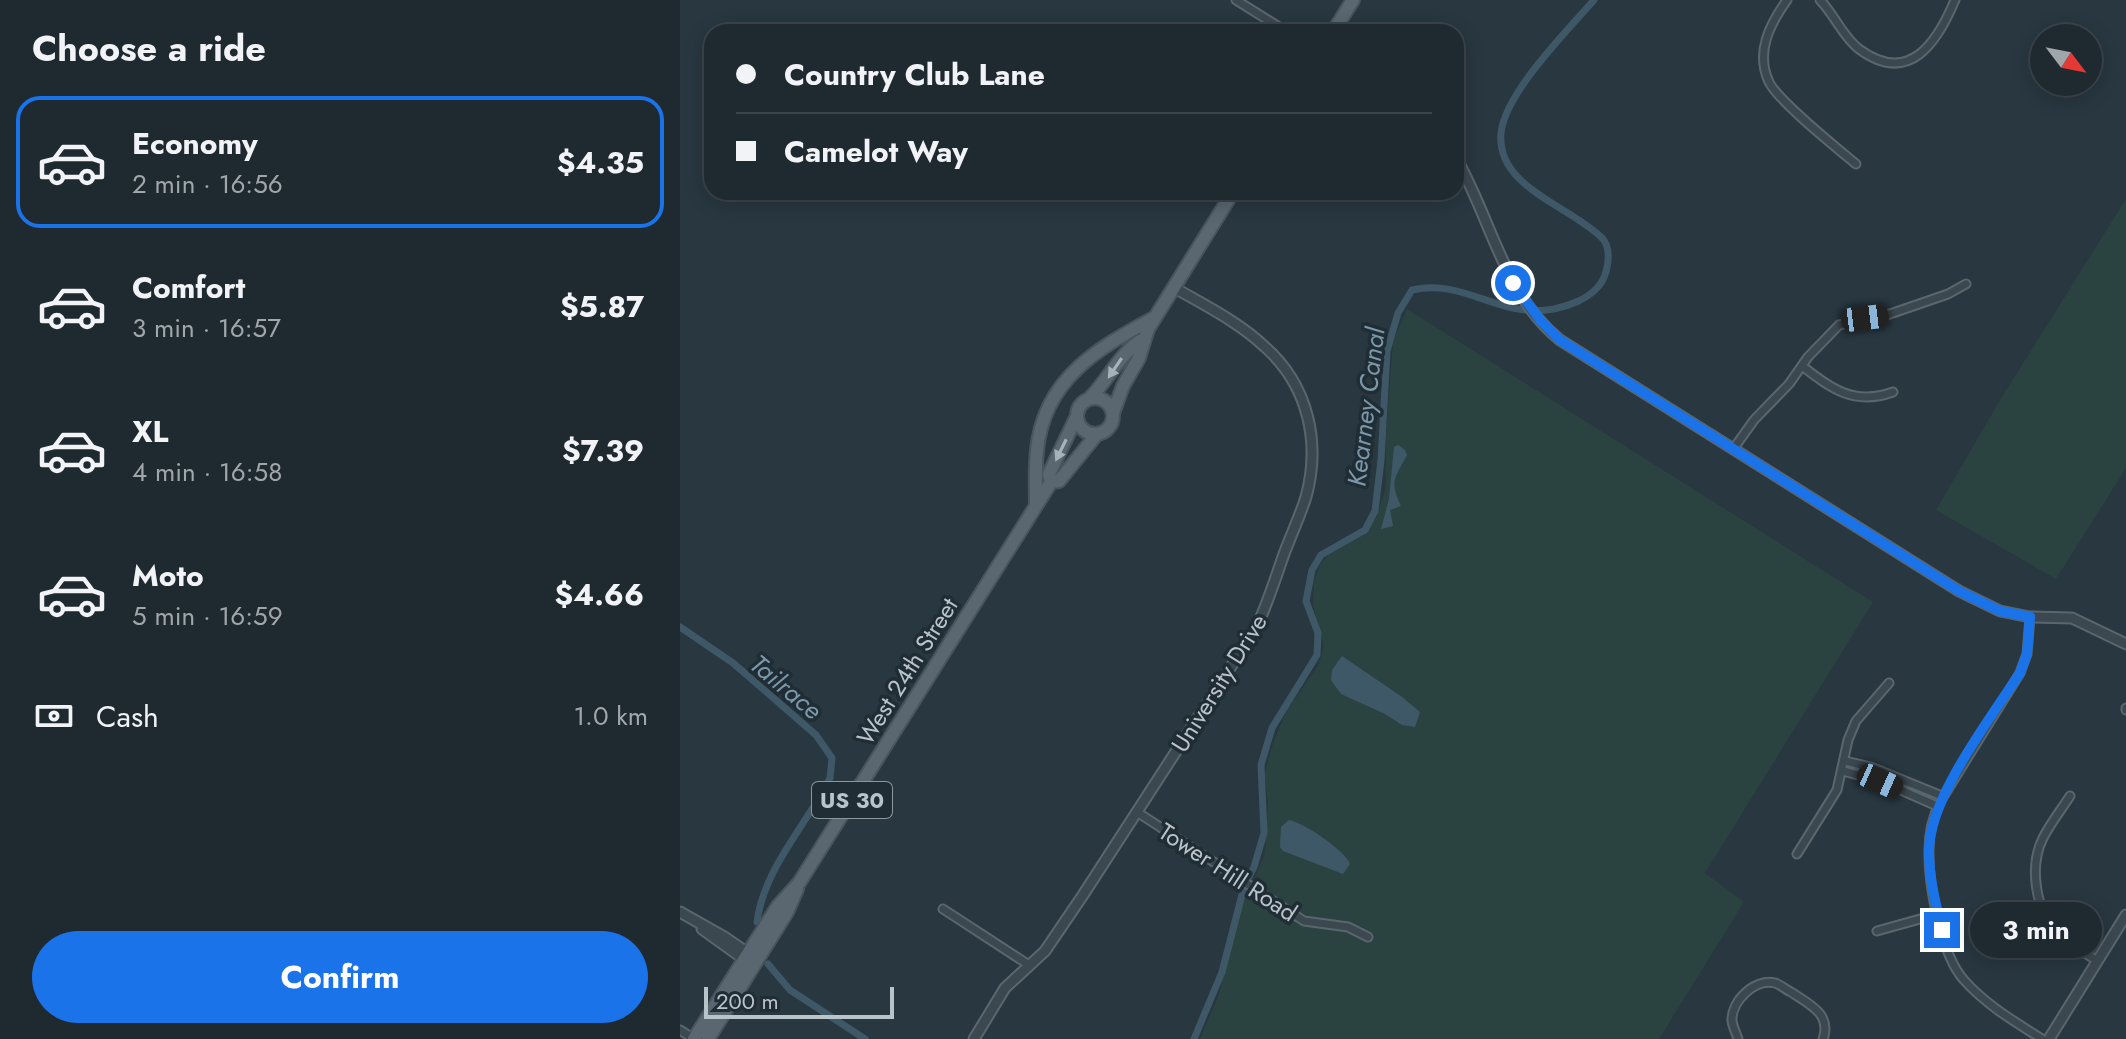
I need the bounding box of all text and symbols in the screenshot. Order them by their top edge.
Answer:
text: Choose a ride [32,22,266,74]
north arrow [2030,24,2102,96]
map controls [2030,24,2102,96]
text: Country Club Lane [784,53,1045,96]
text: Economy [132,122,258,165]
icon: car [36,126,108,198]
text: Camelot Way [784,130,968,173]
text: $4.35 [557,141,644,184]
text: 2 min · 16:56 [132,165,283,203]
route start [1495,265,1531,301]
text: Comfort [132,266,245,309]
icon: car [36,270,108,342]
text: $5.87 [560,285,644,328]
car [1840,303,1890,333]
text: 3 min · 16:57 [132,309,281,347]
water label: Kearney Canal [1337,324,1395,488]
one-way arrow [1109,357,1123,379]
text: XL [132,410,168,453]
icon: car [36,414,108,486]
text: $7.39 [562,429,644,472]
one-way arrow [1054,438,1067,461]
text: 4 min · 16:58 [132,453,282,491]
text: Moto [132,554,204,597]
icon: car [36,558,108,630]
text: $4.66 [555,573,644,616]
street label: West 24th Street [848,591,966,751]
text: 5 min · 16:59 [132,597,283,635]
street label: University Drive [1162,607,1276,759]
water label: Tailrace [742,645,830,729]
icon: cash [32,694,76,738]
text: Cash [96,695,159,738]
text: 1.0 km [573,697,648,735]
car [1853,760,1907,802]
road number: US 30 [812,782,892,818]
street label: Tower Hill Road [1152,814,1304,930]
callout: 3 min [1970,902,2102,958]
text: 3 min [2002,911,2070,949]
route end [1924,912,1960,948]
button: Confirm [32,931,648,1023]
scale bar [704,983,894,1019]
text: 200 m [716,985,779,1017]

